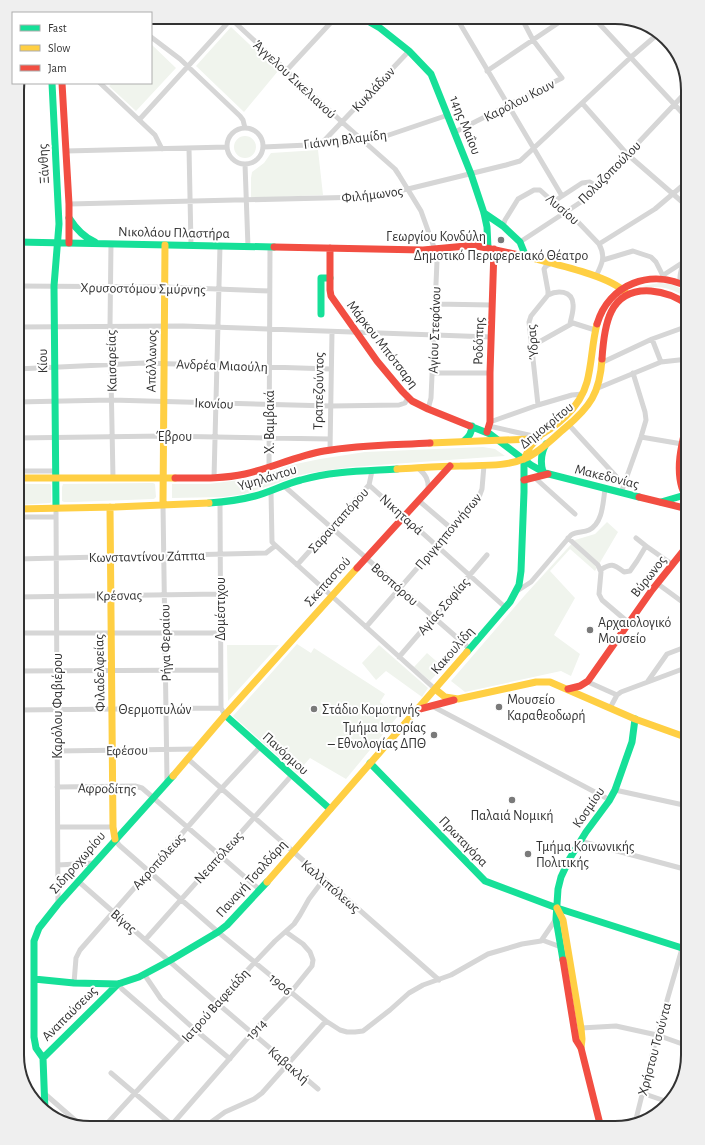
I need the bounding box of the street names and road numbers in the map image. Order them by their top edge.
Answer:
street label: Άγγελου Σικελιανού [250,38,339,122]
street label: Κυκλάδων [350,64,398,115]
street label: Καρόλου Κουν [482,77,557,125]
street label: 14ης Μαΐου [447,94,484,157]
street label: Γιάννη Βλαμίδη [303,128,388,152]
street label: Πολυζοπούλου [576,139,644,207]
street label: Ξάνθης [36,143,52,184]
street label: Φιλήμωνος [341,184,404,206]
street label: Λυσίου [543,192,582,228]
street label: Νικολάου Πλαστήρα [118,225,230,241]
street label: Γεωργίου Κονδύλη [386,230,486,244]
street label: Χρυσοστόμου Σμύρνης [80,281,206,297]
street label: Αγίου Στεφάνου [426,286,444,374]
street label: Μάρκου Μπότσαρη [344,298,421,391]
street label: Ροδόπης [471,316,487,365]
street label: Ύδρας [524,323,541,360]
street label: Καισαρείας [104,329,120,392]
street label: Απόλλωνος [144,329,160,392]
street label: Κίου [36,348,50,374]
street label: Τραπεζούντος [311,351,327,430]
street label: Ανδρέα Μιαούλη [176,357,268,375]
street label: Χ. Βαμβακά [263,390,277,454]
street label: Ικονίου [194,396,234,412]
street label: Δημοκρίτου [517,400,576,452]
street label: Έβρου [156,430,192,444]
street label: Υψηλάντου [236,462,298,494]
street label: Μακεδονίας [573,462,641,492]
street label: Σαρανταπόρου [306,485,371,556]
street label: Πριγκηποννήσων [413,491,485,572]
street label: Νικηταρά [377,492,426,538]
street label: Κωνσταντίνου Ζάππα [89,549,205,565]
street label: Βύρωνος [628,553,670,600]
street label: Σκεπαστού [302,554,354,609]
street label: Βοσπόρου [368,561,420,609]
street label: Αγίας Σοφίας [415,575,473,638]
street label: Δομέστιχου [214,577,228,641]
street label: Κρέσνας [96,589,143,603]
street label: Ρήγα Φεραίου [158,604,174,682]
street label: Κακουλίδη [429,624,477,677]
street label: Φιλαδελφείας [92,633,108,712]
street label: Καρόλου Φαβιέρου [51,653,65,759]
street label: Θερμοπυλών [119,703,192,717]
street label: Πανόρμου [260,730,311,778]
street label: Εφέσου [106,744,148,758]
street label: Αφροδίτης [78,781,137,797]
street label: Κοσμίου [570,785,607,831]
street label: Πρωταγόρα [436,814,490,870]
street label: Νεαπόλεως [192,828,246,887]
street label: Σιδηροχωρίου [47,829,108,896]
street label: Ακροπόλεως [130,831,188,892]
street label: Παναγή Τσαλδάρη [214,837,290,920]
street label: Καλλιπόλεως [298,858,363,916]
street label: Βίγας [108,907,139,937]
street label: Ιατρού Βαφειάδη [179,966,252,1045]
street label: 1906 [266,971,295,998]
street label: Αναπαύσεως [40,983,100,1044]
street label: Χρήστου Τσούντα [636,1001,674,1097]
street label: 1914 [244,1016,270,1043]
street label: Καβακλή [265,1044,311,1087]

